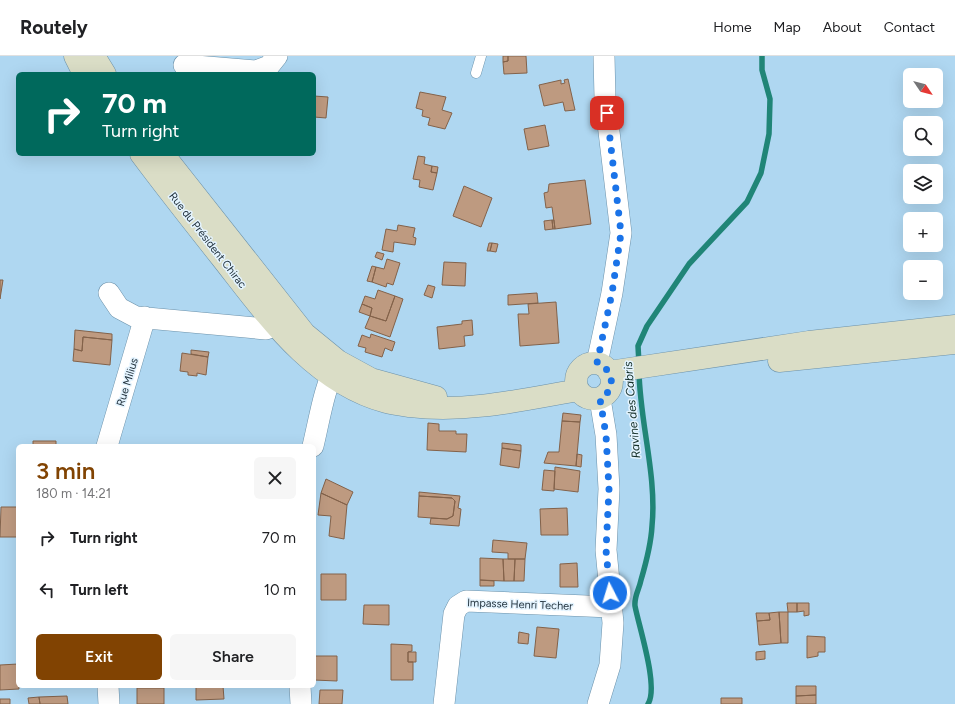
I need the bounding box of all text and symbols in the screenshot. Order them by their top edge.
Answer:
text: Routely [20,16,88,39]
text: Home [713,19,752,36]
text: Map [774,19,801,36]
text: About [823,19,862,36]
text: Contact [884,19,935,36]
north arrow [903,68,943,108]
map controls [903,68,943,300]
text: 70 m [102,86,167,120]
icon: right [36,88,88,140]
pin [590,96,624,130]
icon: arrive [596,102,618,124]
button: search [903,116,943,156]
text: Turn right [102,120,179,142]
button: layers [903,164,943,204]
street label: Rue du Président Chirac [166,190,249,291]
button: + [903,212,943,252]
button: − [903,260,943,300]
street label: Rue Milius [114,356,141,408]
water label: Ravine des Cabris [621,361,643,459]
text: 3 min [36,456,95,485]
button: close [254,457,296,499]
text: 180 m · 14:21 [36,486,111,501]
icon: right [36,527,58,549]
text: Turn right [70,529,138,547]
text: 70 m [262,529,296,547]
position arrow [589,572,631,614]
icon: left [36,579,58,601]
text: Turn left [70,581,128,599]
text: 10 m [264,581,296,599]
street label: Impasse Henri Techer [467,596,573,613]
button: Exit [36,634,162,680]
button: Share [170,634,296,680]

